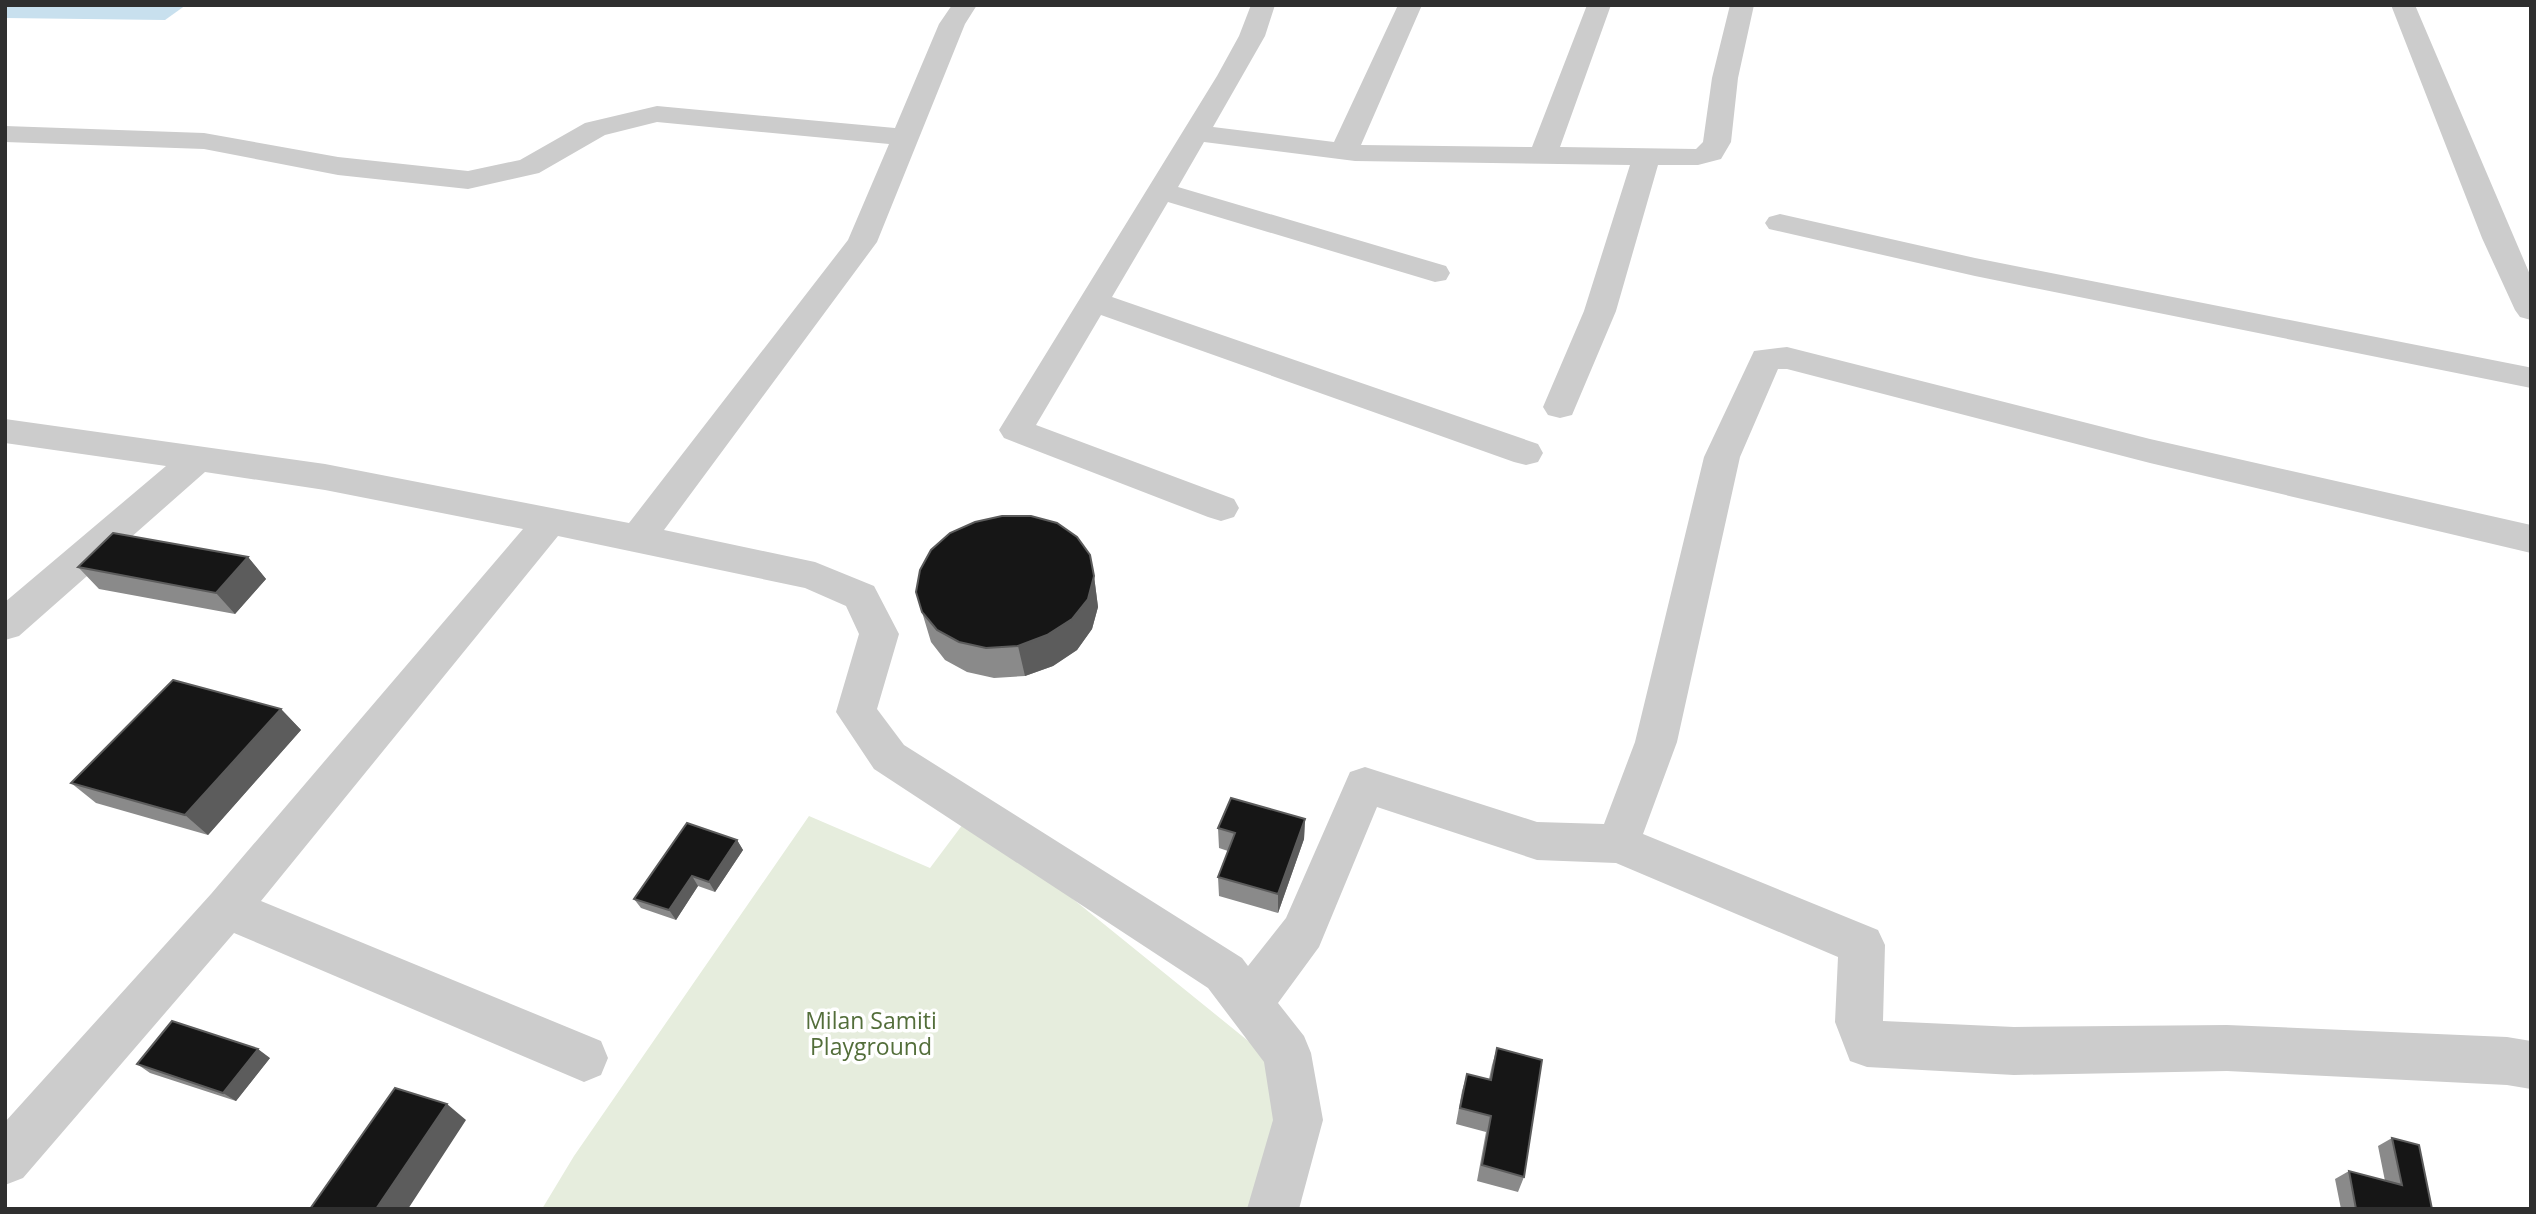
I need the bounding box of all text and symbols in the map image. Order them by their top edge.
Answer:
park label: Milan Samiti Playground [805,1004,937,1062]

